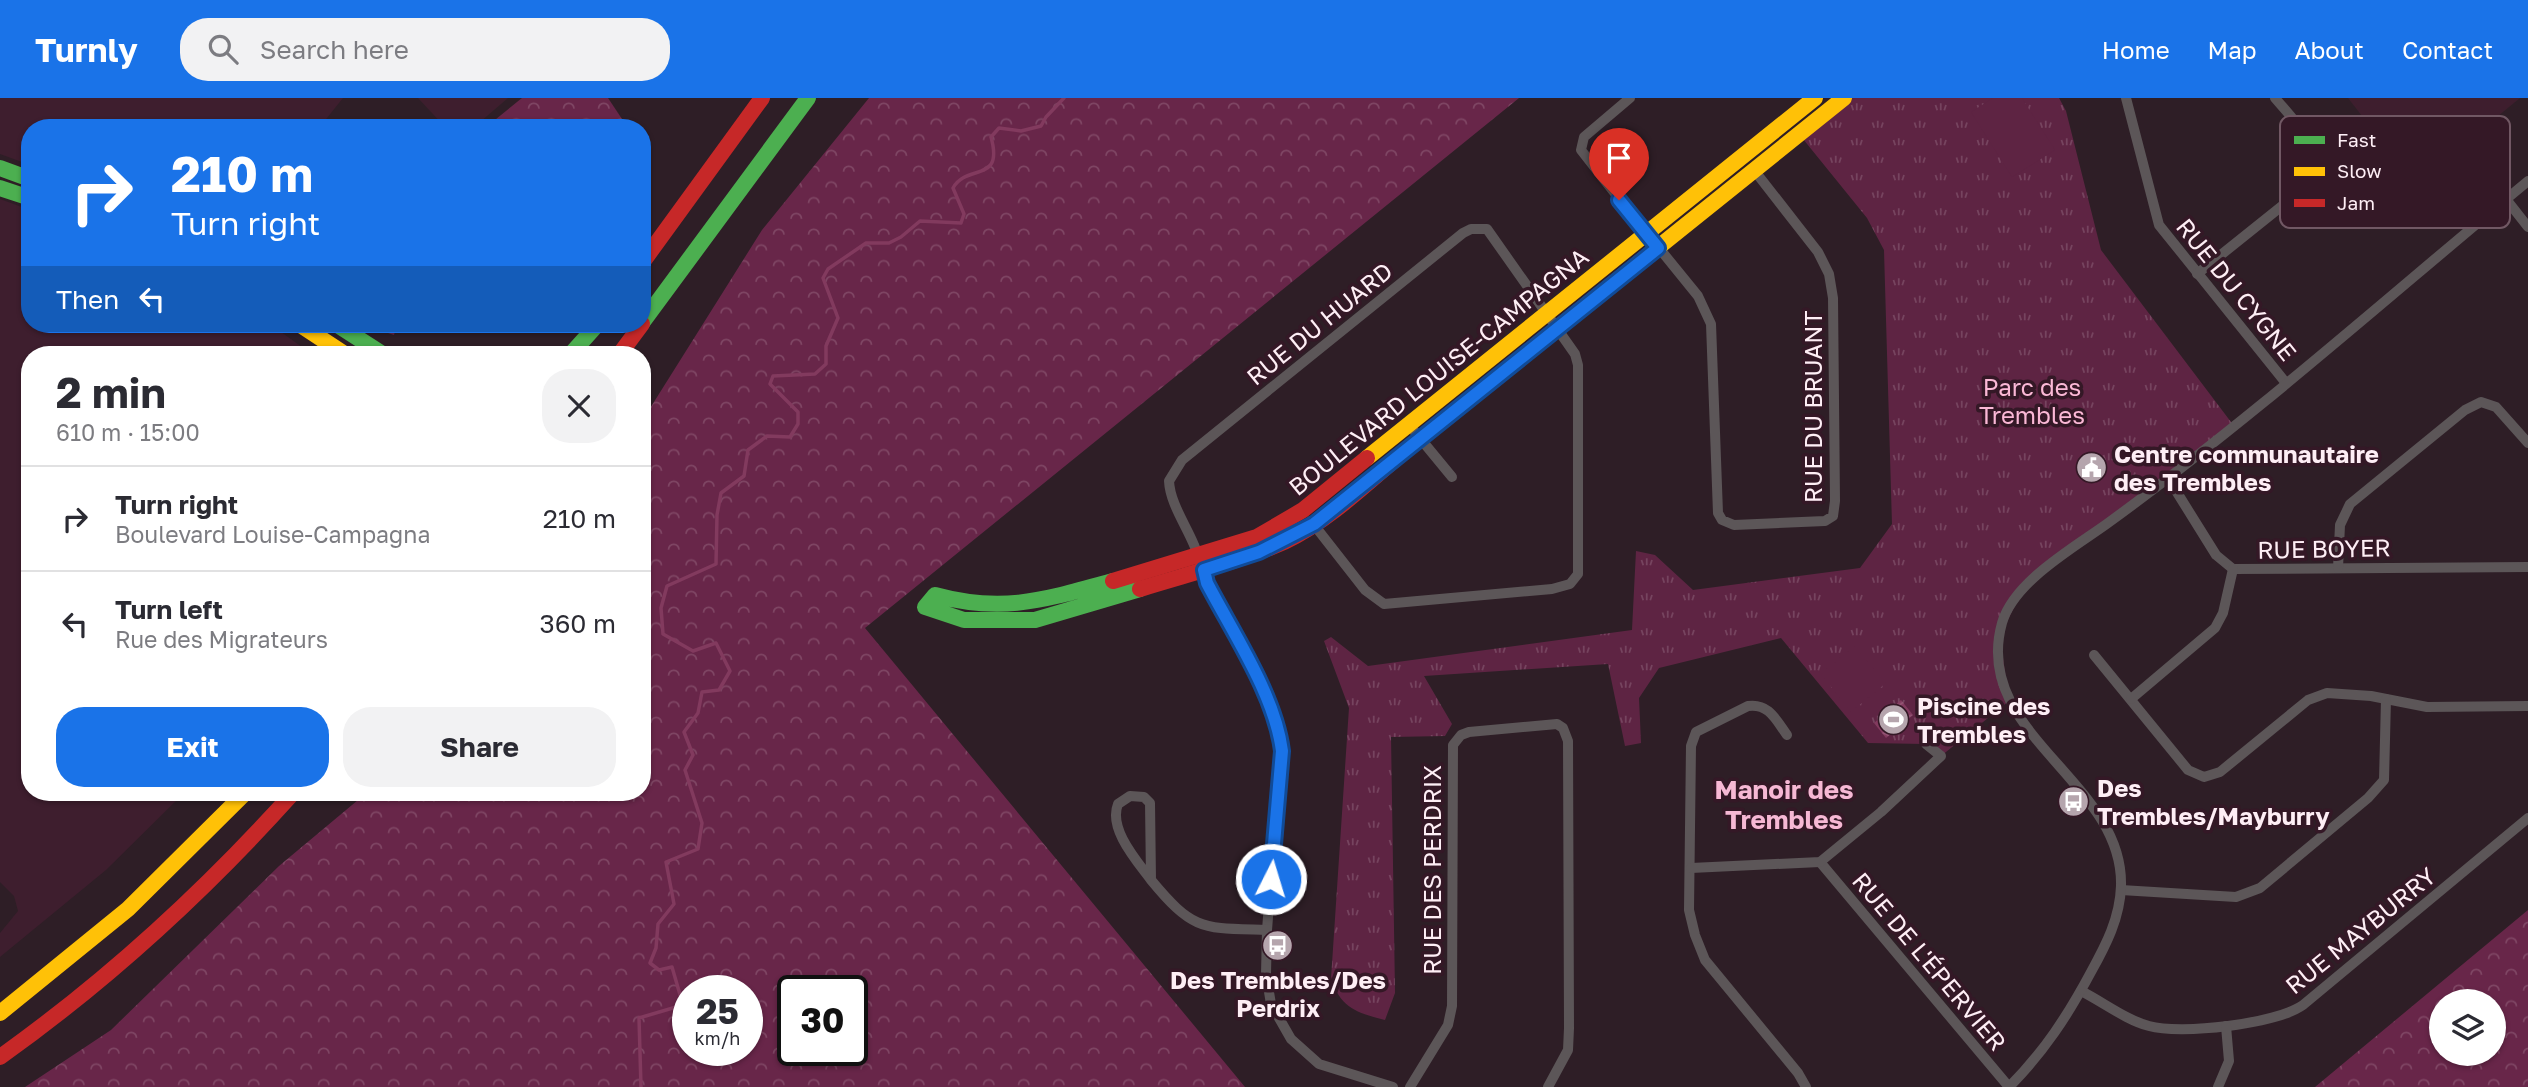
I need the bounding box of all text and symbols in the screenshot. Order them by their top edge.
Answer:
search box [180,18,670,81]
text: Turnly [35,30,138,69]
icon: search [204,30,242,68]
text: Search here [260,34,409,65]
text: Home [2102,35,2170,64]
text: Map [2208,35,2257,64]
text: About [2295,35,2364,64]
text: Contact [2402,35,2493,64]
legend [2280,116,2510,228]
pin [1589,128,1649,200]
text: Fast [2337,128,2376,151]
icon: arrive [1600,139,1638,177]
text: 210 m [171,144,313,203]
icon: right [56,147,147,238]
text: Slow [2337,159,2382,182]
text: Jam [2337,191,2375,214]
text: Turn right [171,204,320,242]
street label: RUE DU CYGNE [2171,212,2303,366]
street label: BOULEVARD LOUISE-CAMPAGNA [1282,241,1594,501]
street label: RUE DU HUARD [1240,255,1398,391]
icon: left [133,280,171,318]
text: Then [56,284,119,315]
street label: RUE DU BRUANT [1798,311,1827,503]
text: 2 min [56,367,166,417]
button: close [542,369,616,443]
park label: Parc des Trembles [1979,372,2085,429]
text: 610 m · 15:00 [56,418,200,446]
place label: Centre communautaire des Trembles [2114,439,2379,496]
public building icon: Centre communautaire des Trembles [2074,450,2108,484]
text: Turn right [115,489,238,520]
icon: right [56,500,94,538]
text: 210 m [543,503,616,534]
text: Boulevard Louise-Campagna [115,520,430,548]
street label: RUE BOYER [2257,532,2391,564]
text: Turn left [115,594,223,625]
icon: left [56,605,94,643]
text: 360 m [539,608,616,639]
text: Rue des Migrateurs [115,625,328,653]
place label: Piscine des Trembles [1917,691,2051,748]
sports icon: Piscine des Trembles [1877,702,1911,736]
button: Exit [56,707,329,787]
button: Share [343,707,616,787]
street label: RUE DES PERDRIX [1417,765,1446,975]
place label: Des Trembles/Mayburry [2097,773,2330,830]
district label: Manoir des Trembles [1714,774,1854,835]
bus stop icon: Des Trembles/Mayburry [2057,784,2091,818]
position arrow [1234,842,1308,916]
street label: RUE MAYBURRY [2279,860,2441,999]
street label: RUE DE L'ÉPERVIER [1847,866,2013,1056]
bus stop icon: Des Trembles/Des Perdrix [1261,928,1295,962]
place label: Des Trembles/Des Perdrix [1170,965,1386,1022]
speed limit sign: 30 [777,975,868,1066]
map controls [2429,989,2506,1066]
button: layers [2429,989,2506,1066]
text: 25 [696,990,739,1032]
text: km/h [695,1027,740,1049]

